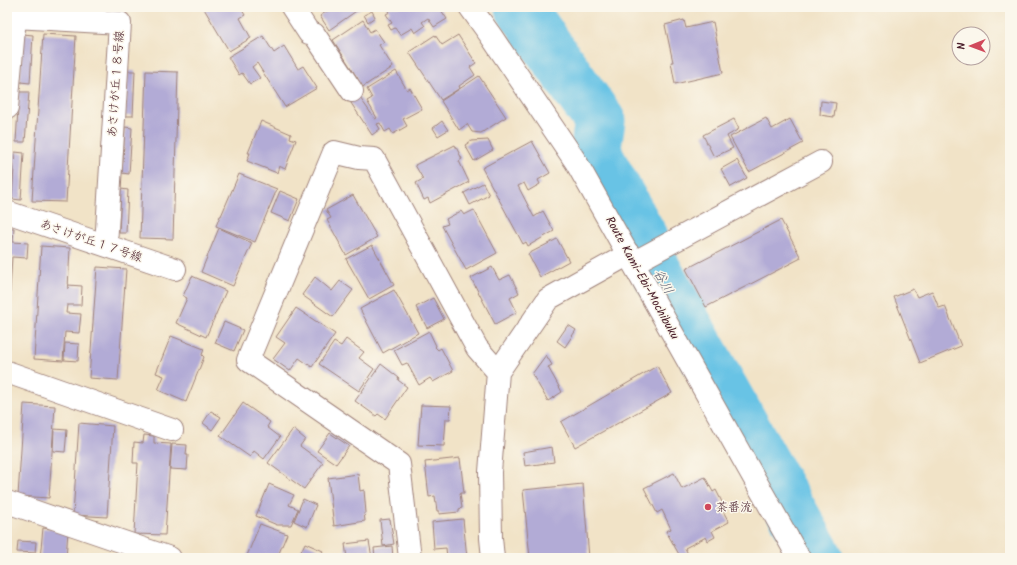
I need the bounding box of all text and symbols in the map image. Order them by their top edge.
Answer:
north arrow [951,26,991,66]
street label: あさけが丘１８号線 [103,30,129,138]
text: N [953,42,971,50]
street label: Route Kami-Ebi-Mochibuku [600,213,684,343]
street label: あさけが丘１７号線 [37,215,145,267]
water label: 谷川 [648,266,678,298]
place label: 茶番流 [716,498,752,517]
marker: 茶番流 [703,502,713,512]

